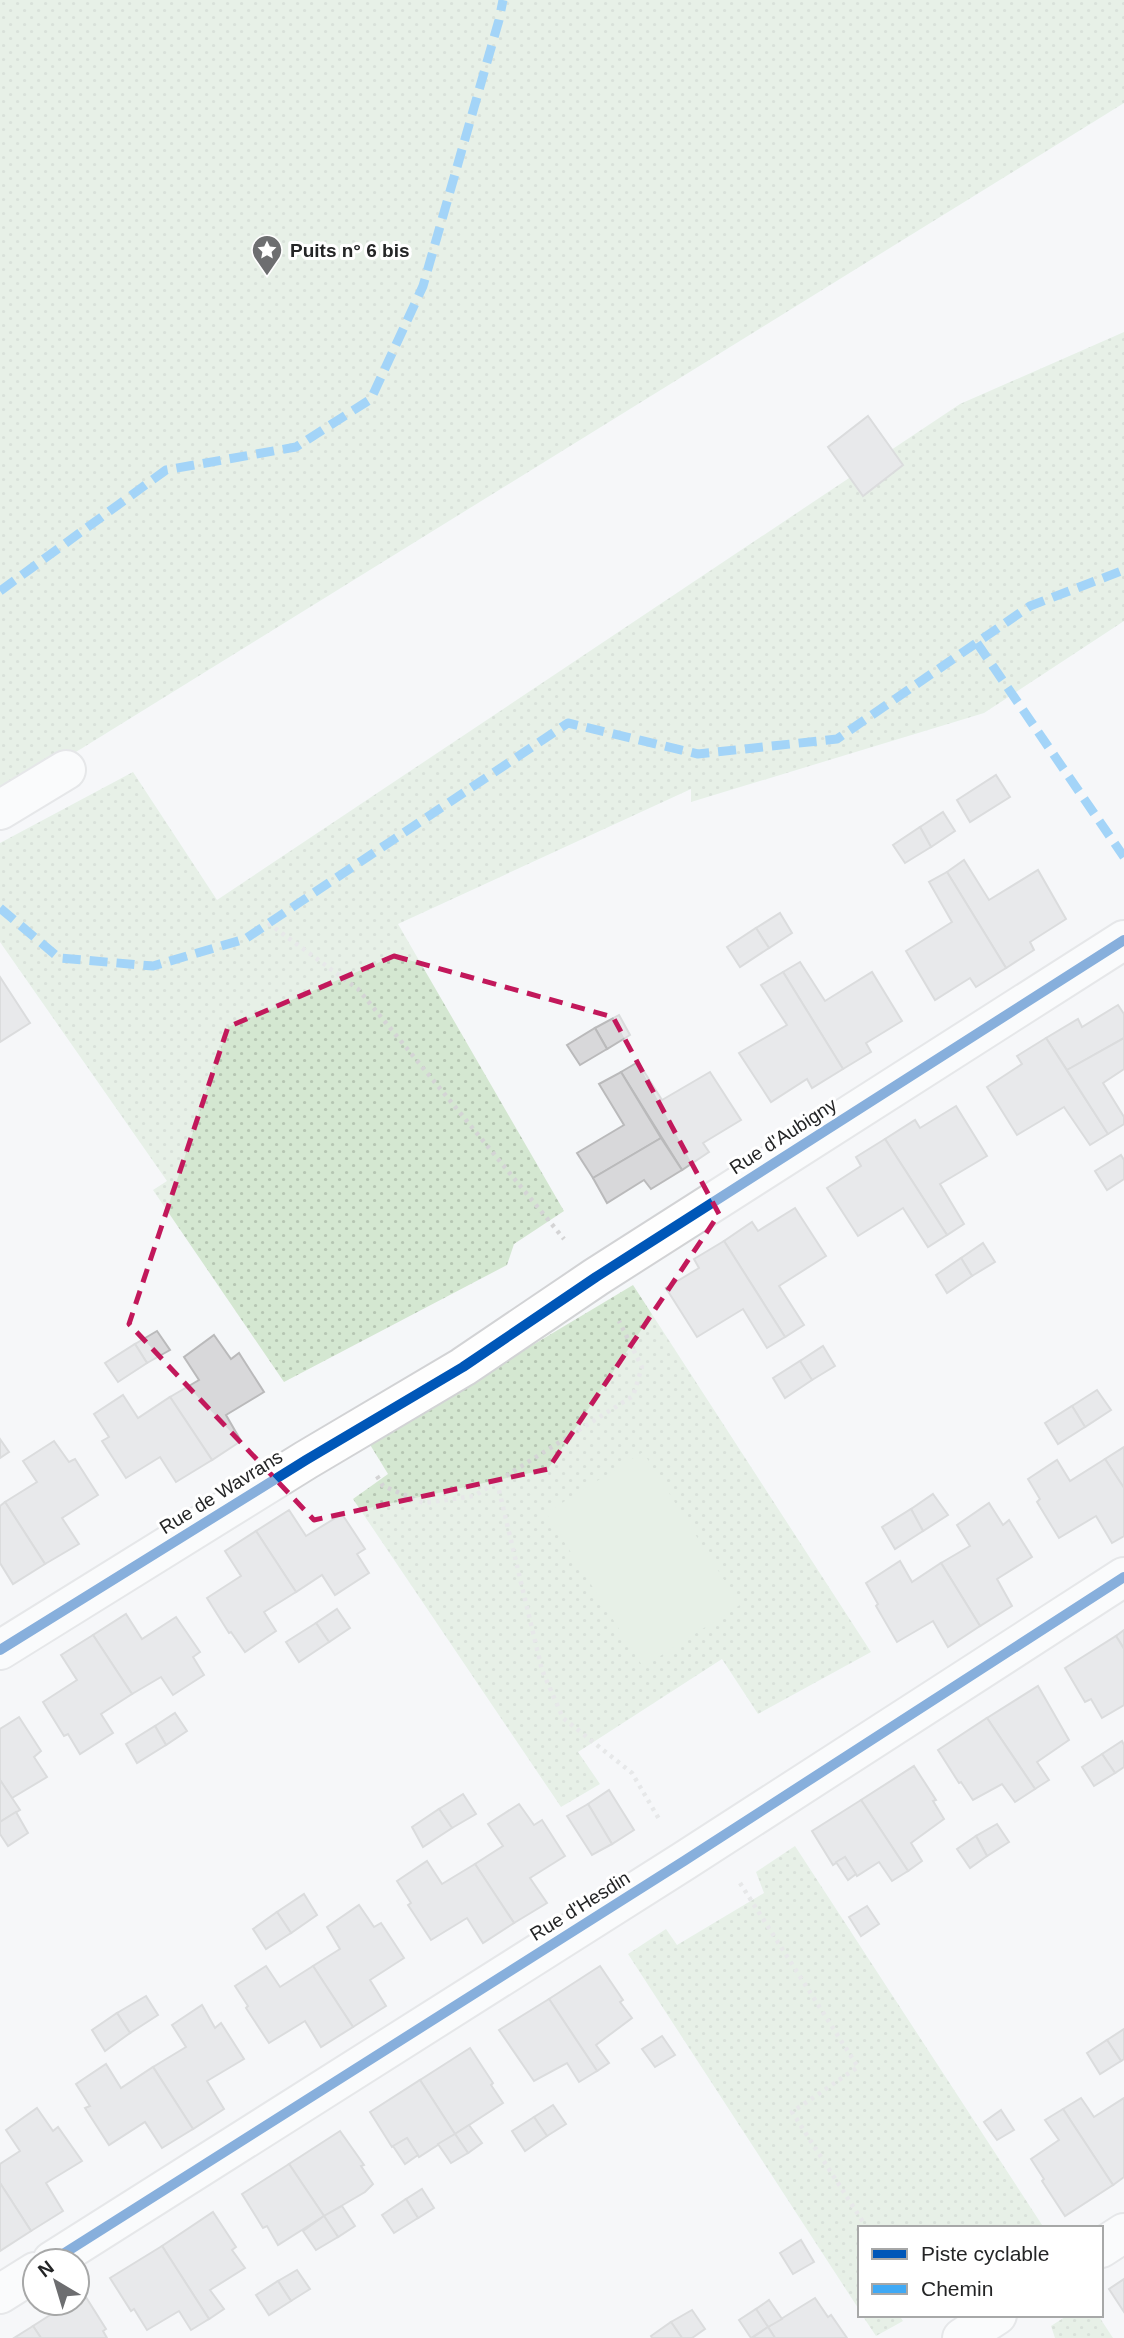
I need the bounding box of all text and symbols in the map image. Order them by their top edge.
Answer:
place icon: Puits n° 6 bis [250,233,284,277]
place label: Puits n° 6 bis [290,240,410,261]
street label: Rue d'Aubigny [726,1093,841,1178]
street label: Rue de Wavrans [156,1446,286,1538]
street label: Rue d'Hesdin [526,1867,634,1945]
legend [858,2226,1103,2317]
text: Piste cyclable [921,2242,1049,2265]
north arrow [21,2247,91,2317]
text: N [34,2256,58,2281]
text: Chemin [921,2277,993,2300]

